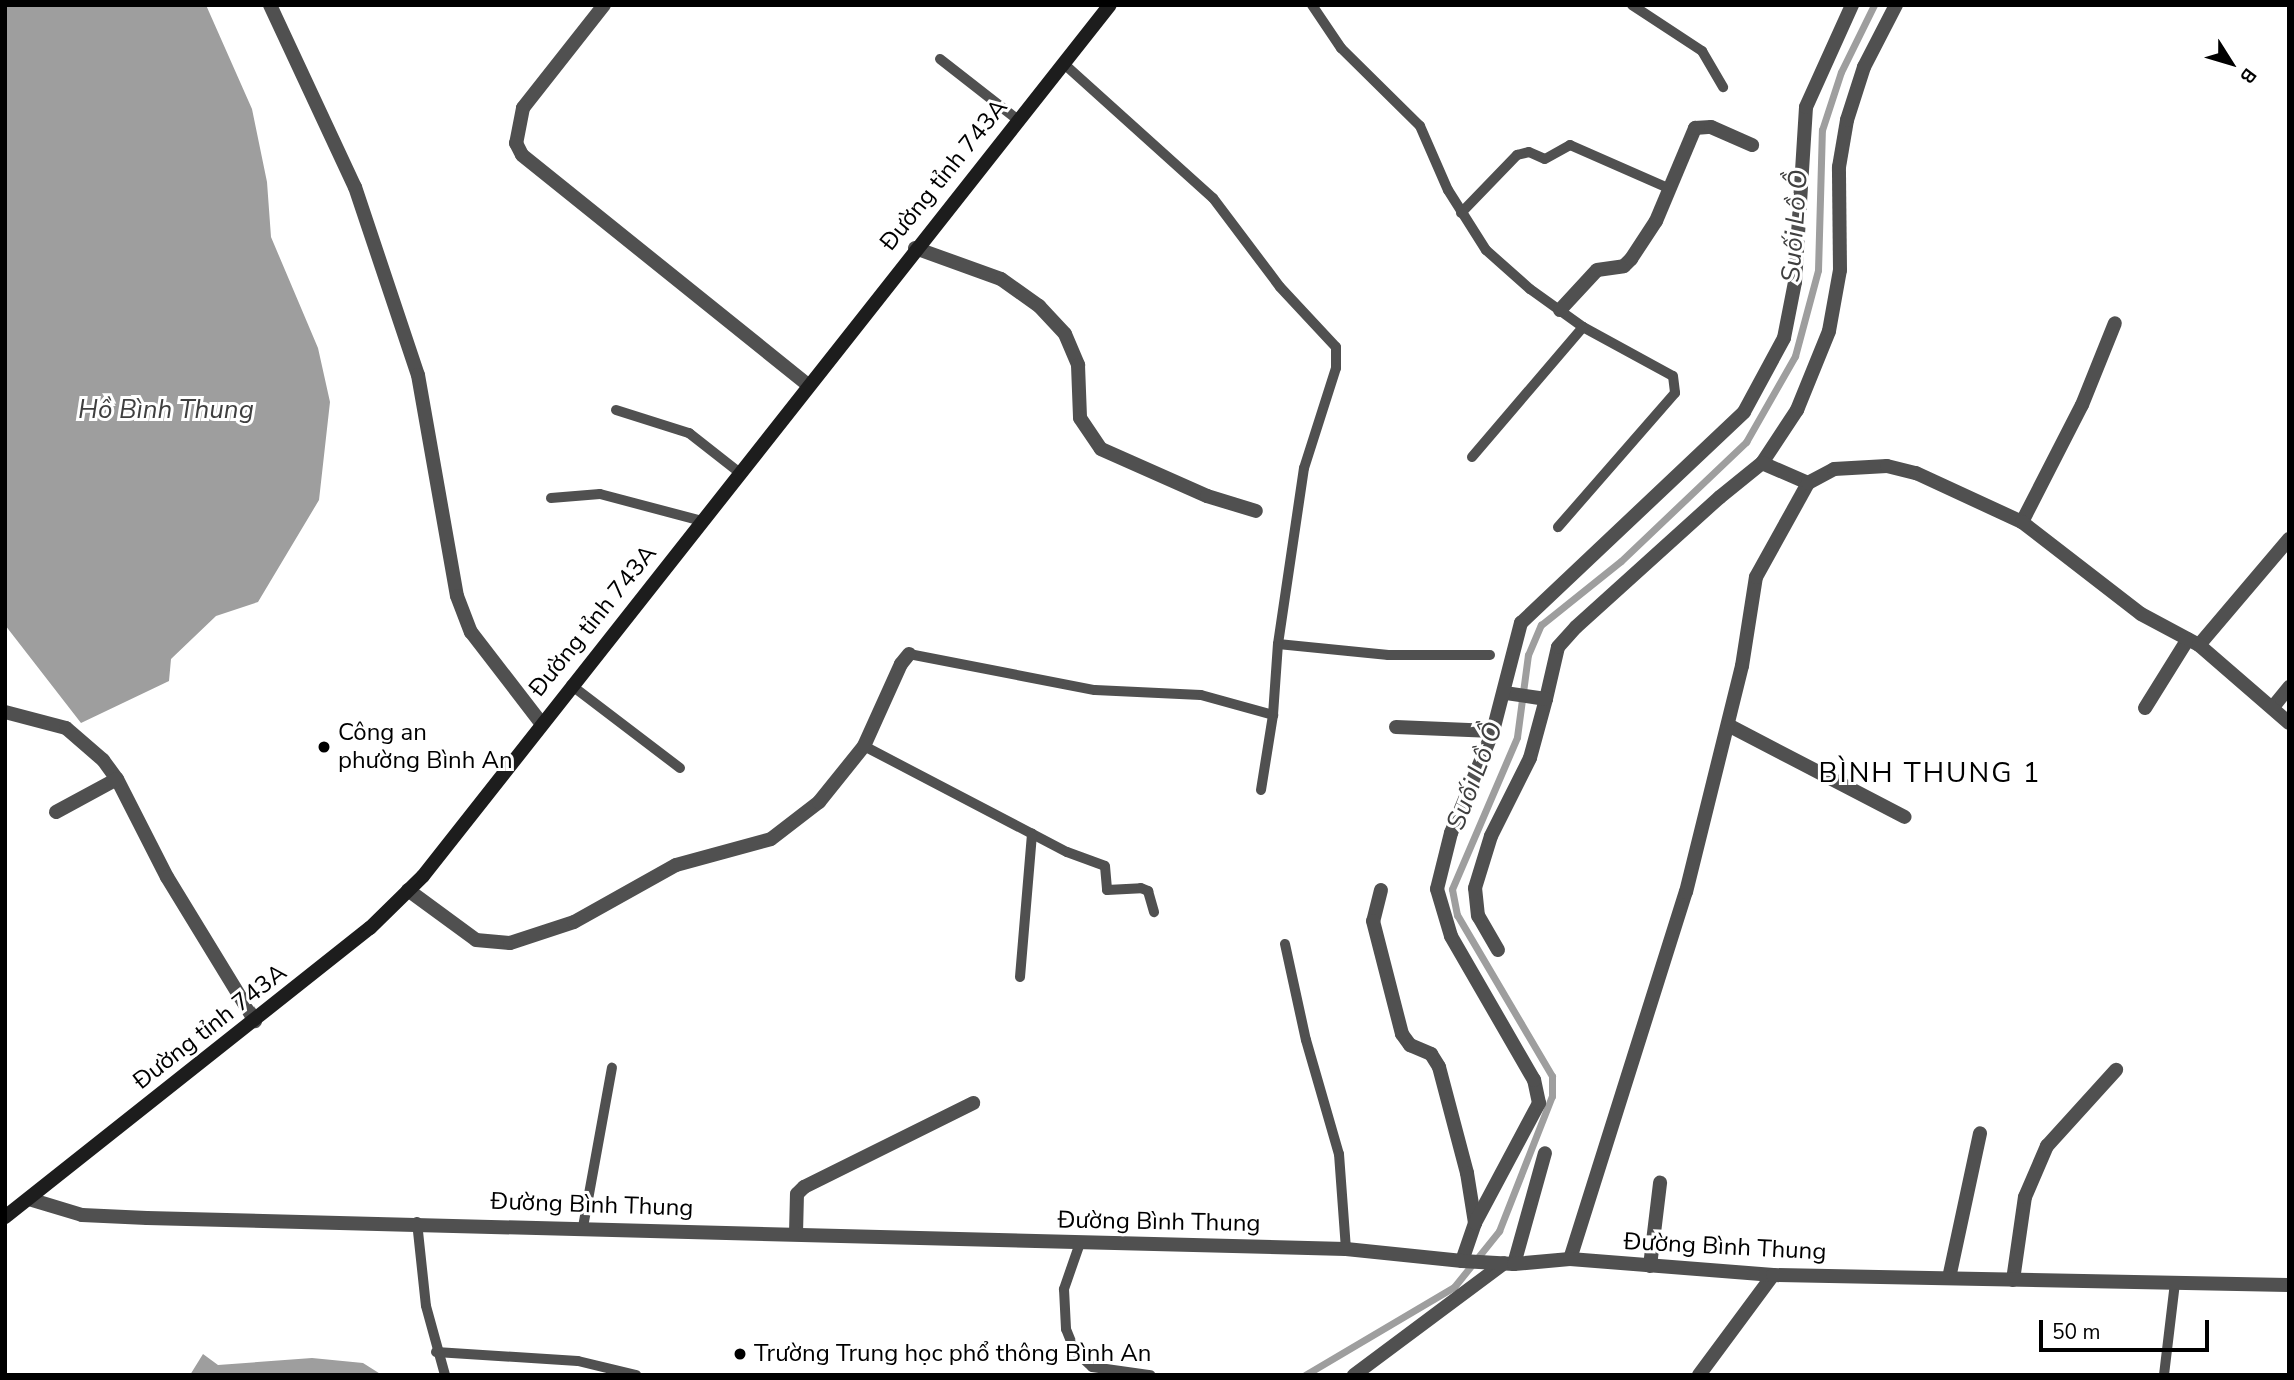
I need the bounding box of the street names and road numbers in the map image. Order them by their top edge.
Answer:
street label: Đường tỉnh 743A [874,93,1014,257]
street label: Đường tỉnh 743A [523,539,663,703]
street label: Đường tỉnh 743A [128,958,292,1096]
street label: Đường Bình Thung [490,1187,694,1223]
street label: Đường Bình Thung [1057,1206,1261,1238]
street label: Đường Bình Thung [1623,1227,1827,1267]

